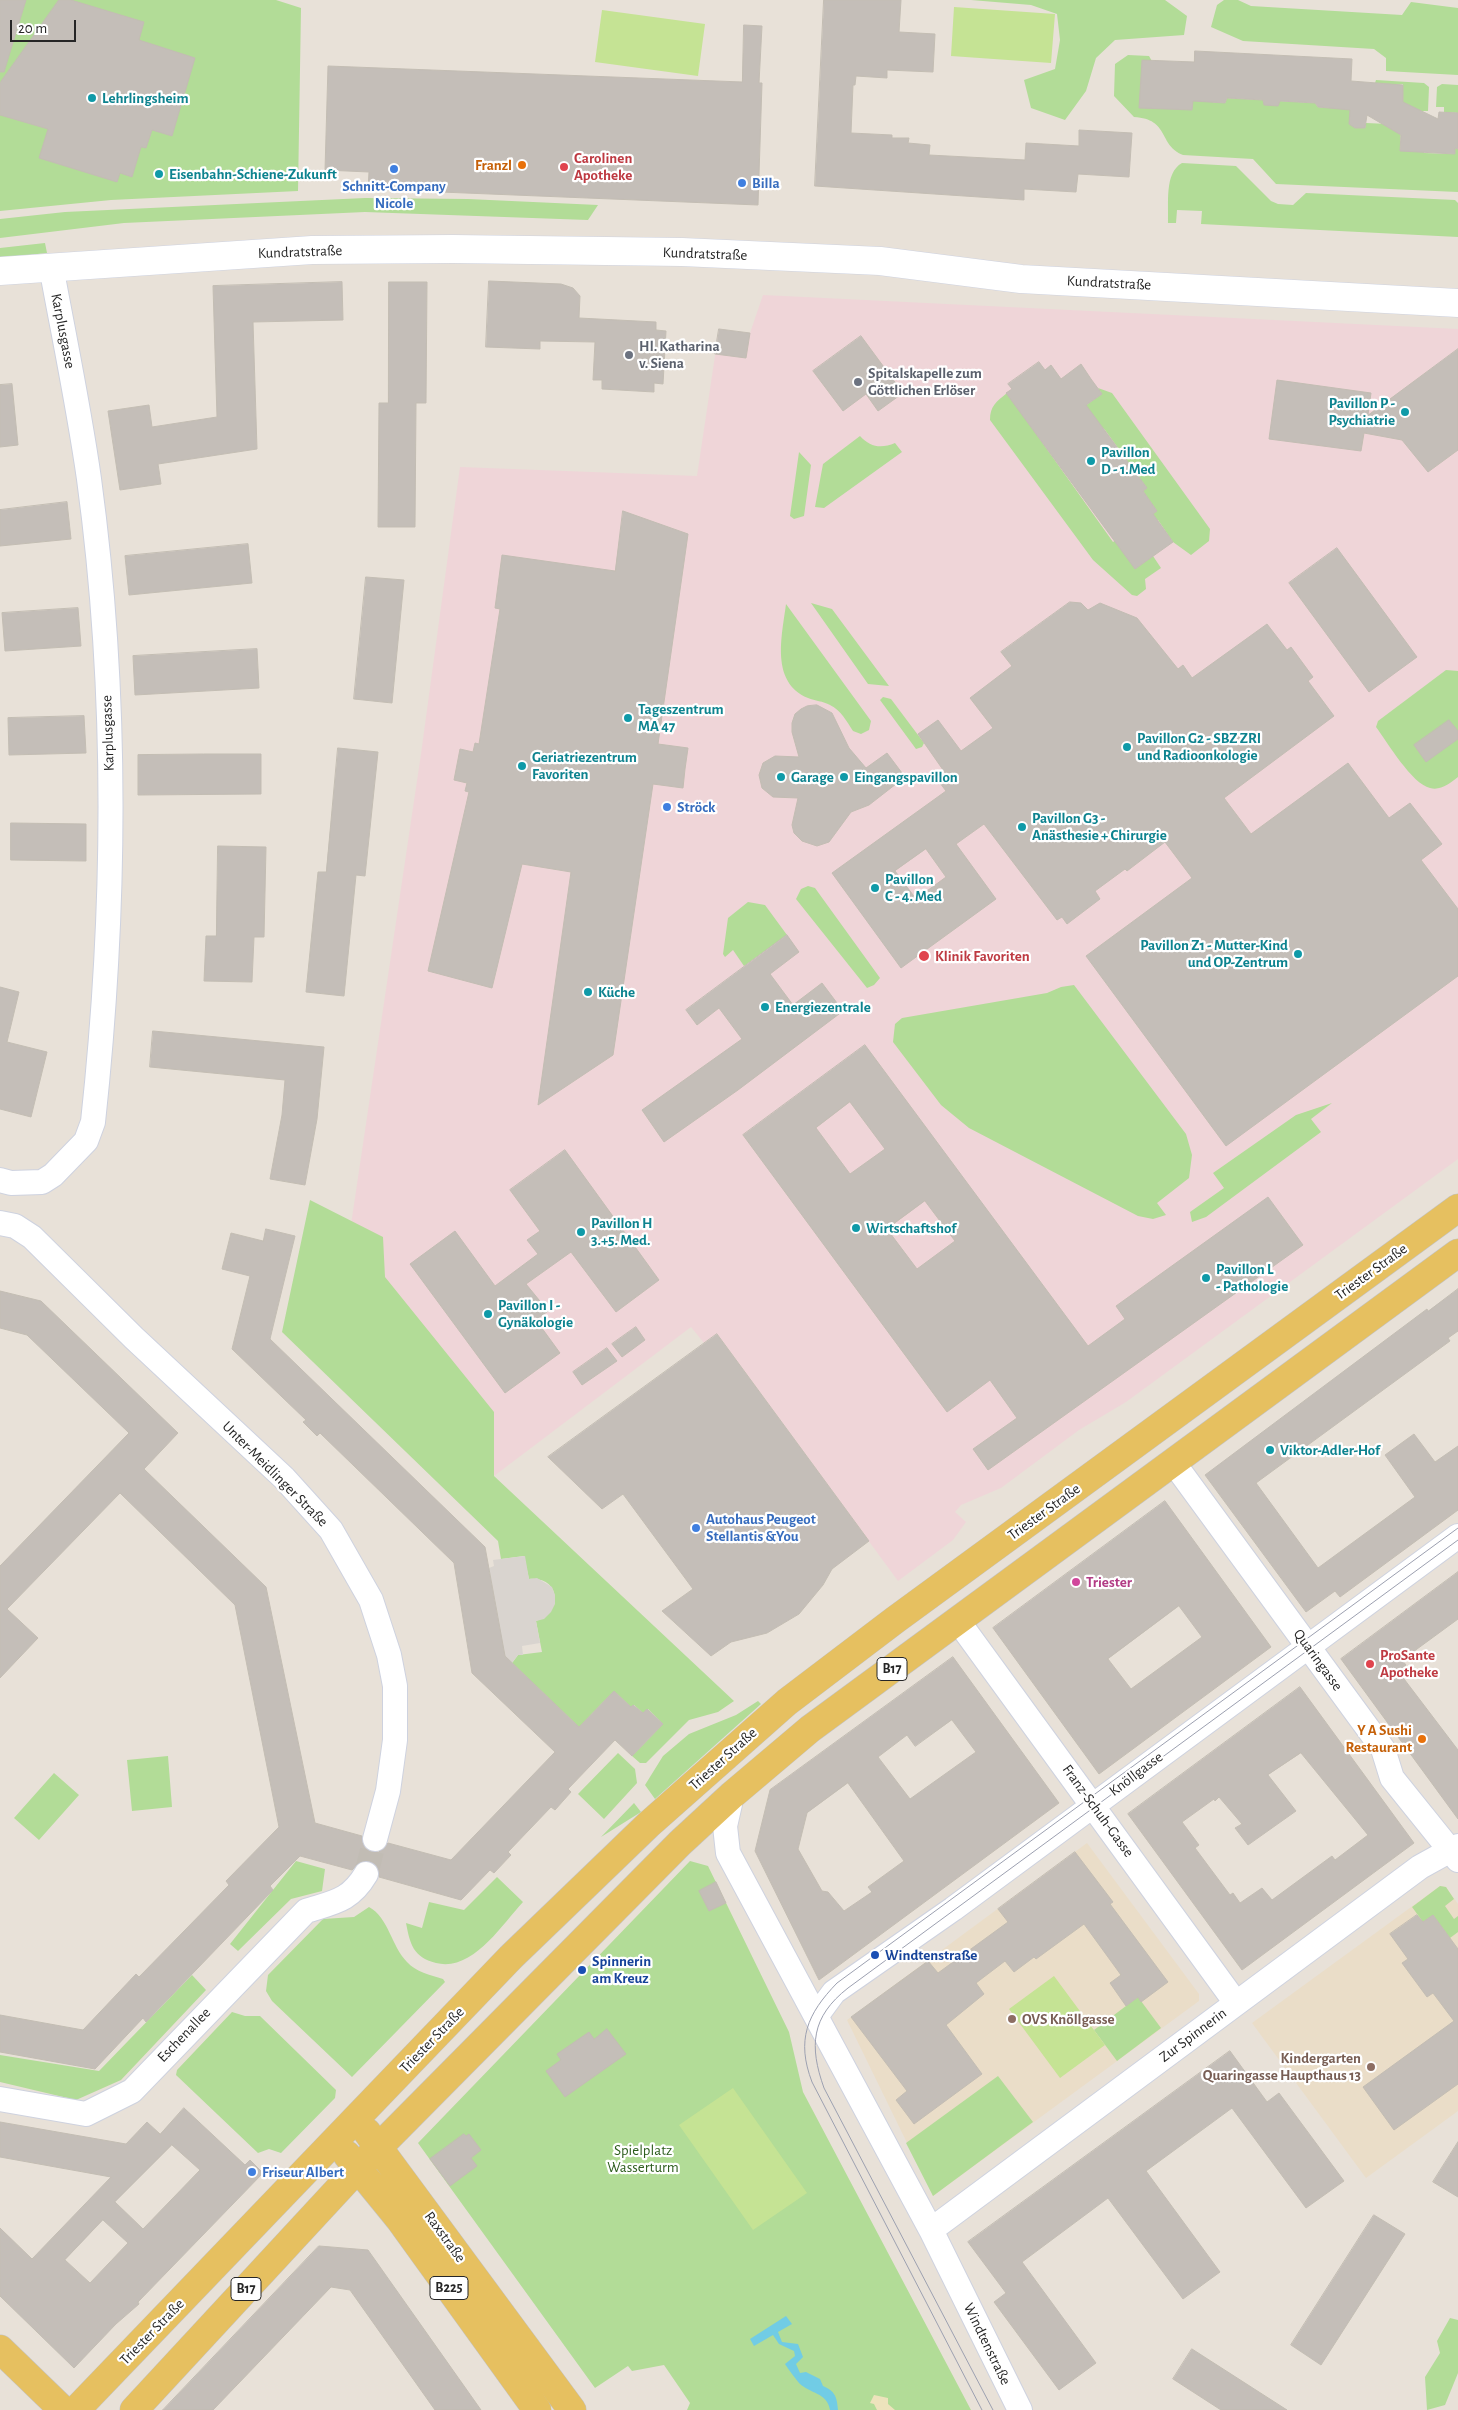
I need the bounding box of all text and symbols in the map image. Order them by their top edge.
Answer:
scale bar [12,10,79,42]
text: 20 m [18,21,47,36]
place label: Lehrlingsheim [102,89,189,107]
marker: Lehrlingsheim [86,92,98,104]
place label: Carolinen Apotheke [574,149,632,184]
place label: Franzl [475,156,512,174]
marker: Franzl [516,159,528,171]
marker: Carolinen Apotheke [558,161,570,173]
marker: Schnitt-Company Nicole [388,163,400,175]
place label: Eisenbahn-Schiene-Zukunft [169,165,337,183]
marker: Eisenbahn-Schiene-Zukunft [153,168,165,180]
place label: Billa [752,174,780,192]
place label: Schnitt-Company Nicole [342,177,446,212]
marker: Billa [736,177,748,189]
street label: Kundratstraße [257,242,343,262]
street label: Kundratstraße [662,244,748,264]
street label: Kundratstraße [1066,272,1152,294]
street label: Karplusgasse [47,292,79,370]
place label: Hl. Katharina v. Siena [639,337,720,372]
marker: Hl. Katharina v. Siena [623,349,635,361]
place label: Spitalskapelle zum Göttlichen Erlöser [868,364,982,399]
marker: Spitalskapelle zum Göttlichen Erlöser [852,376,864,388]
place label: Pavillon P - Psychiatrie [1328,394,1395,429]
marker: Pavillon P - Psychiatrie [1399,406,1411,418]
place label: Pavillon D - 1.Med [1101,443,1155,478]
marker: Pavillon D - 1.Med [1085,455,1097,467]
street label: Karplusgasse [98,695,118,771]
place label: Tageszentrum MA 47 [638,700,724,735]
marker: Tageszentrum MA 47 [622,712,634,724]
place label: Pavillon G2 - SBZ ZRI und Radioonkologie [1137,729,1261,764]
marker: Pavillon G2 - SBZ ZRI und Radioonkologie [1121,741,1133,753]
place label: Geriatriezentrum Favoriten [532,748,637,783]
marker: Geriatriezentrum Favoriten [516,760,528,772]
place label: Garage [791,768,834,786]
place label: Eingangspavillon [854,768,958,786]
marker: Garage [775,771,787,783]
marker: Eingangspavillon [838,771,850,783]
place label: Ströck [677,798,715,816]
marker: Ströck [661,801,673,813]
place label: Pavillon G3 - Anästhesie + Chirurgie [1032,809,1167,844]
marker: Pavillon G3 - Anästhesie + Chirurgie [1016,821,1028,833]
place label: Pavillon C - 4. Med [885,870,942,905]
marker: Pavillon C - 4. Med [869,882,881,894]
place label: Pavillon Z1 - Mutter-Kind und OP-Zentrum [1140,936,1288,971]
place label: Klinik Favoriten [935,947,1030,965]
marker: Pavillon Z1 - Mutter-Kind und OP-Zentrum [1292,948,1304,960]
marker: Klinik Favoriten [917,949,931,963]
place label: Küche [598,983,635,1001]
marker: Küche [582,986,594,998]
place label: Energiezentrale [775,998,871,1016]
marker: Energiezentrale [759,1001,771,1013]
place label: Pavillon H 3.+5. Med. [591,1214,652,1249]
place label: Wirtschaftshof [866,1219,956,1237]
marker: Wirtschaftshof [850,1222,862,1234]
marker: Pavillon H 3.+5. Med. [575,1226,587,1238]
street label: Triester Straße [1331,1240,1411,1304]
place label: Pavillon L - Pathologie [1216,1260,1288,1295]
marker: Pavillon L - Pathologie [1200,1272,1212,1284]
place label: Pavillon I - Gynäkologie [498,1296,573,1331]
marker: Pavillon I - Gynäkologie [482,1308,494,1320]
street label: Unter-Meidlinger Straße [218,1417,332,1531]
place label: Viktor-Adler-Hof [1280,1441,1380,1459]
marker: Viktor-Adler-Hof [1264,1444,1276,1456]
street label: Triester Straße [1004,1480,1084,1544]
place label: Autohaus Peugeot Stellantis &You [706,1510,816,1545]
marker: Autohaus Peugeot Stellantis &You [690,1522,702,1534]
place label: Triester [1086,1573,1132,1591]
marker: Triester [1070,1576,1082,1588]
street label: Quaringasse [1289,1625,1347,1695]
place label: ProSante Apotheke [1380,1646,1438,1681]
road number: B17 [877,1658,907,1680]
marker: ProSante Apotheke [1364,1658,1376,1670]
place label: Y A Sushi Restaurant [1346,1721,1412,1756]
street label: Triester Straße [685,1724,761,1794]
marker: Y A Sushi Restaurant [1416,1733,1428,1745]
street label: Knöllgasse [1106,1748,1166,1800]
street label: Franz-Schuh-Gasse [1058,1761,1138,1861]
place label: Windtenstraße [885,1946,977,1964]
marker: Windtenstraße [869,1949,881,1961]
place label: Spinnerin am Kreuz [592,1952,651,1987]
marker: Spinnerin am Kreuz [576,1964,588,1976]
street label: Triester Straße [396,2003,468,2077]
street label: Eschenallee [153,2004,215,2066]
street label: Zur Spinnerin [1156,2004,1230,2066]
place label: OVS Knöllgasse [1022,2010,1115,2028]
marker: OVS Knöllgasse [1006,2013,1018,2025]
place label: Kindergarten Quaringasse Haupthaus 13 [1203,2049,1361,2084]
marker: Kindergarten Quaringasse Haupthaus 13 [1365,2061,1377,2073]
park label: Spielplatz Wasserturm [607,2141,679,2176]
place label: Friseur Albert [262,2163,344,2181]
marker: Friseur Albert [246,2166,258,2178]
street label: Raxstraße [420,2208,470,2266]
road number: B225 [430,2276,468,2300]
road number: B17 [231,2278,261,2300]
street label: Triester Straße [116,2295,188,2369]
street label: Windtenstraße [959,2300,1015,2388]

